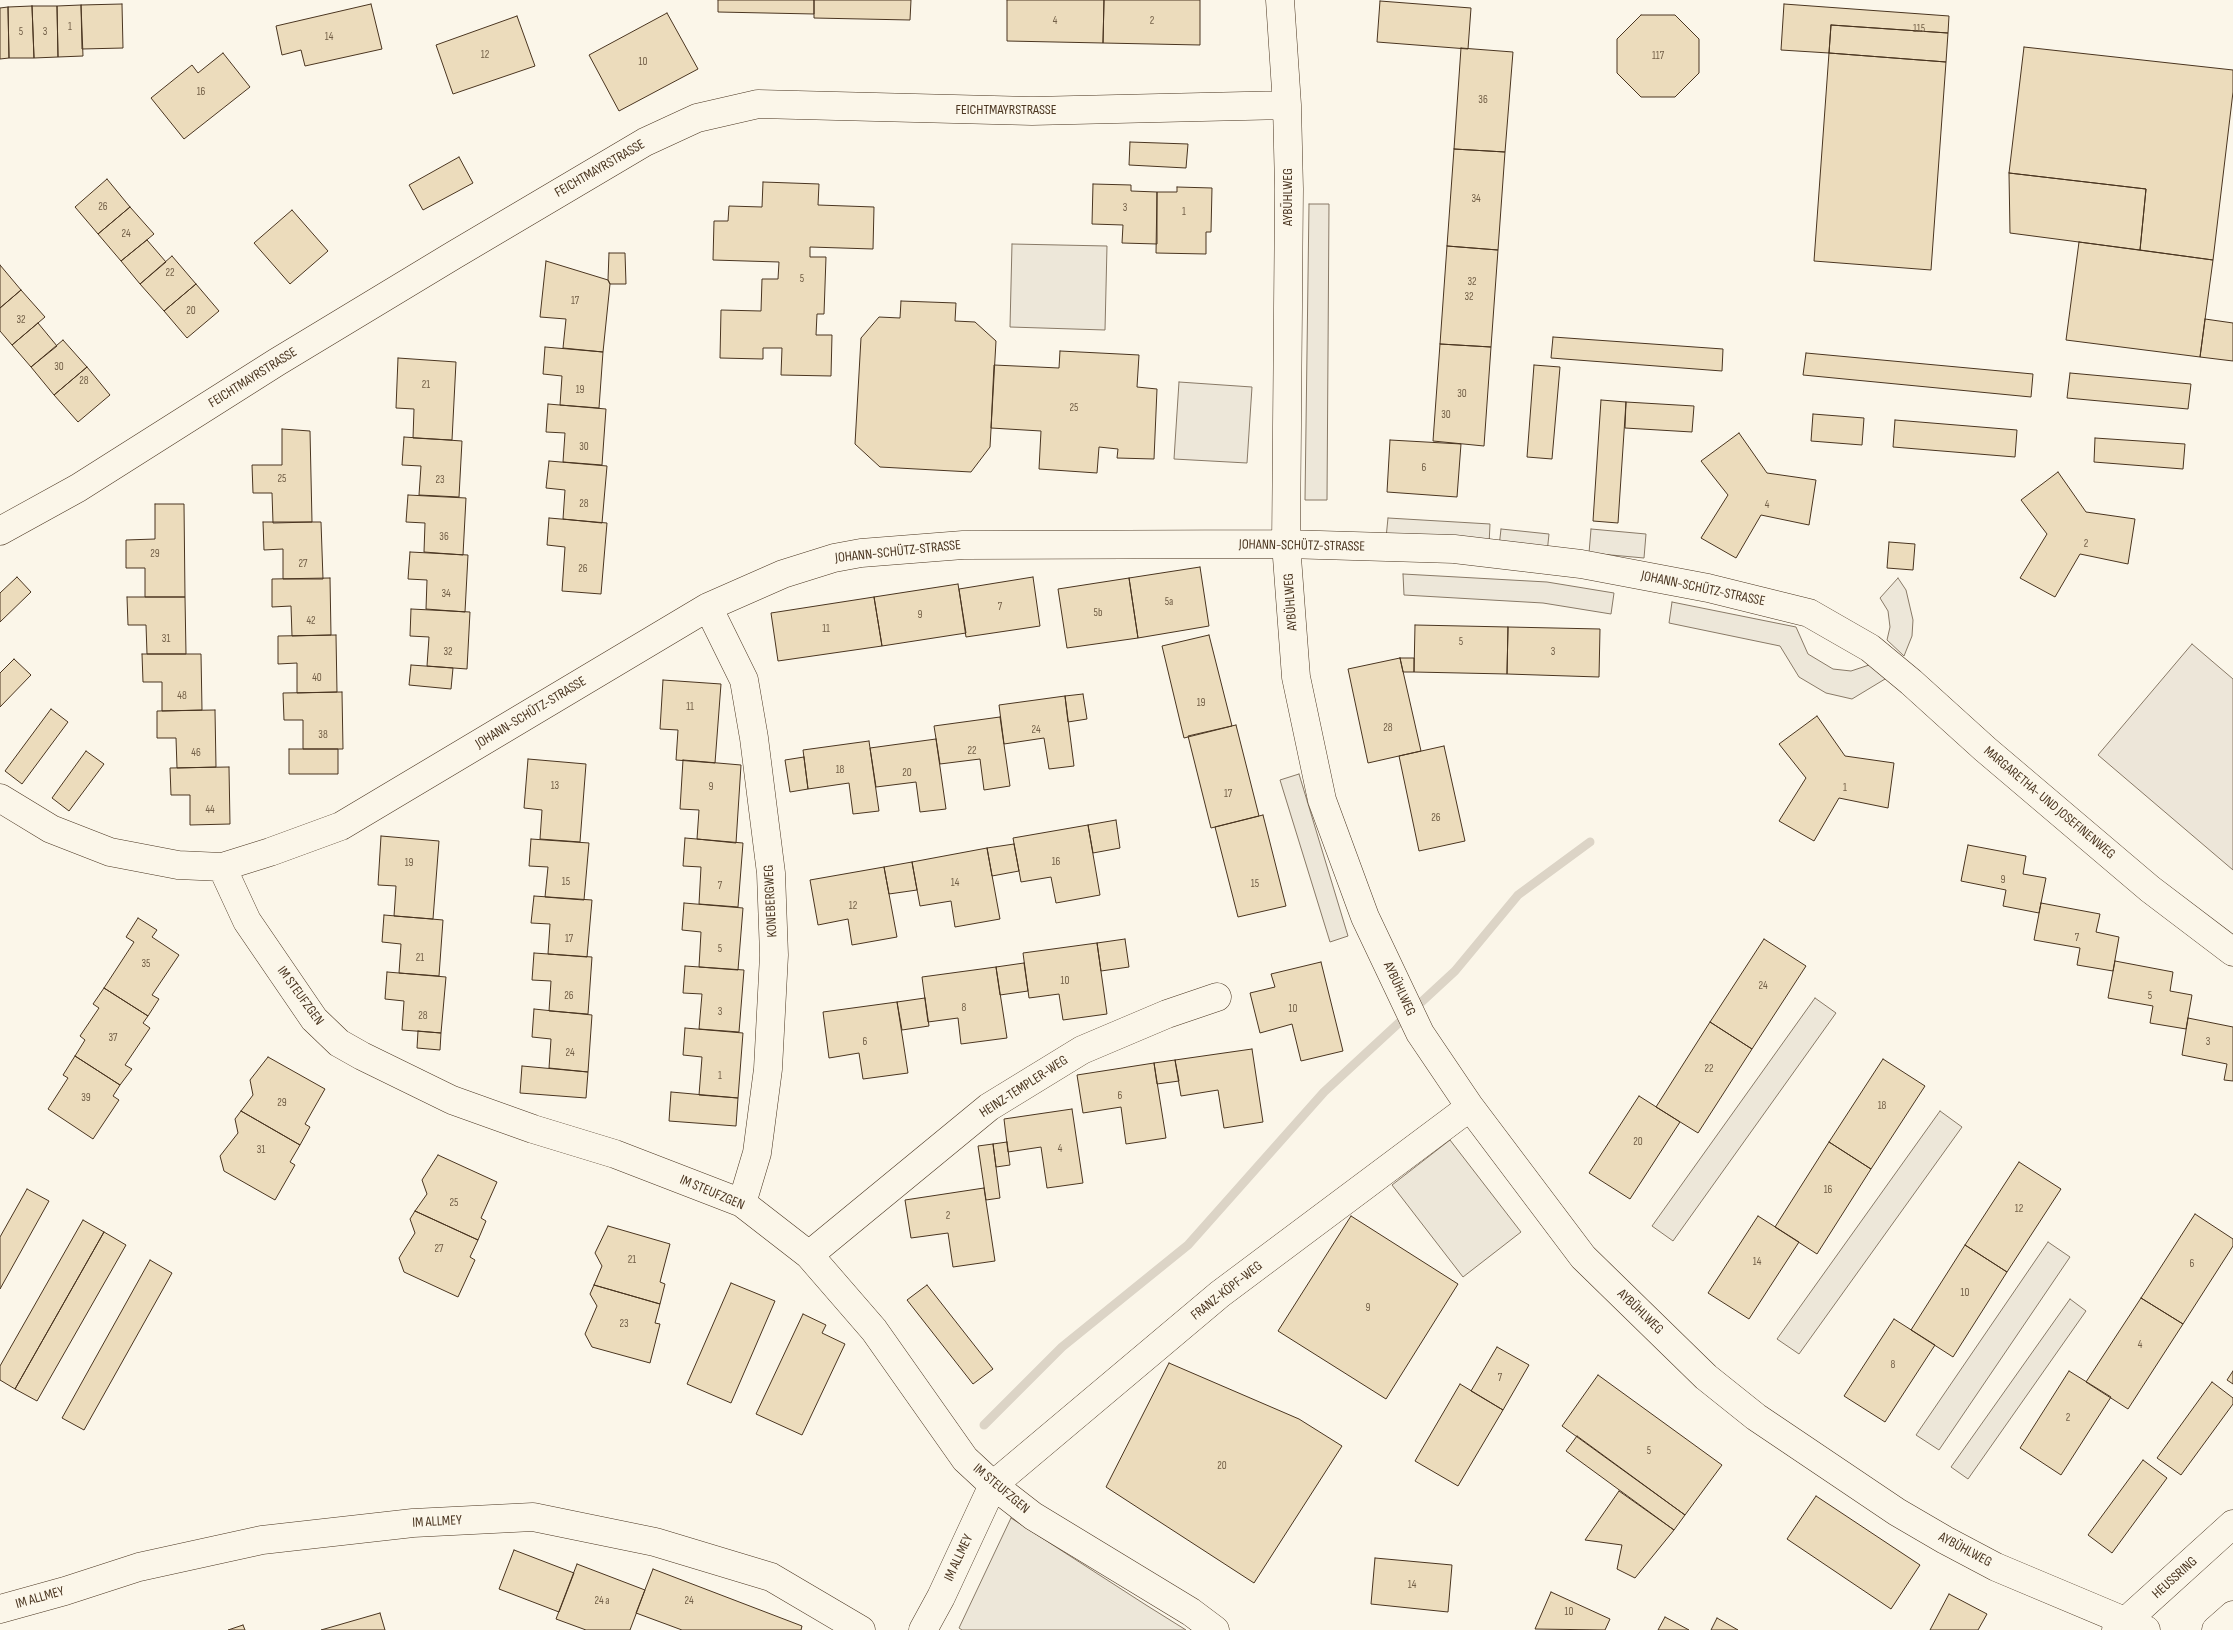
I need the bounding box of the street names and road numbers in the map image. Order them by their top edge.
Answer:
street label: FEICHTMAYRSTRASSE [955,102,1057,118]
street label: FEICHTMAYRSTRASSE [552,136,648,202]
street label: AYBÜHLWEG [1280,168,1296,226]
street label: FEICHTMAYRSTRASSE [206,344,300,412]
street label: JOHANN-SCHÜTZ-STRASSE [1239,536,1365,556]
street label: JOHANN-SCHÜTZ-STRASSE [834,537,962,567]
street label: JOHANN-SCHÜTZ-STRASSE [1639,568,1767,610]
street label: AYBÜHLWEG [1281,573,1301,631]
street label: JOHANN-SCHÜTZ-STRASSE [473,673,589,753]
street label: MARGARETHA- UND JOSEFINENWEG [1980,743,2118,863]
street label: KONEBERGWEG [761,864,781,938]
street label: AYBÜHLWEG [1379,959,1419,1019]
street label: IM STEUFZGEN [273,963,327,1029]
street label: HEINZ-TEMPLER-WEG [977,1052,1071,1122]
street label: IM STEUFZGEN [677,1172,747,1214]
street label: FRANZ-KÖPF-WEG [1188,1258,1266,1324]
street label: AYBÜHLWEG [1613,1286,1667,1338]
street label: IM STEUFZGEN [969,1460,1033,1518]
street label: IM ALLMEY [412,1512,462,1532]
street label: AYBÜHLWEG [1936,1529,1994,1571]
street label: IM ALLMEY [941,1532,977,1584]
street label: HEUSSRING [2149,1553,2201,1603]
street label: IM ALLMEY [14,1583,66,1613]

